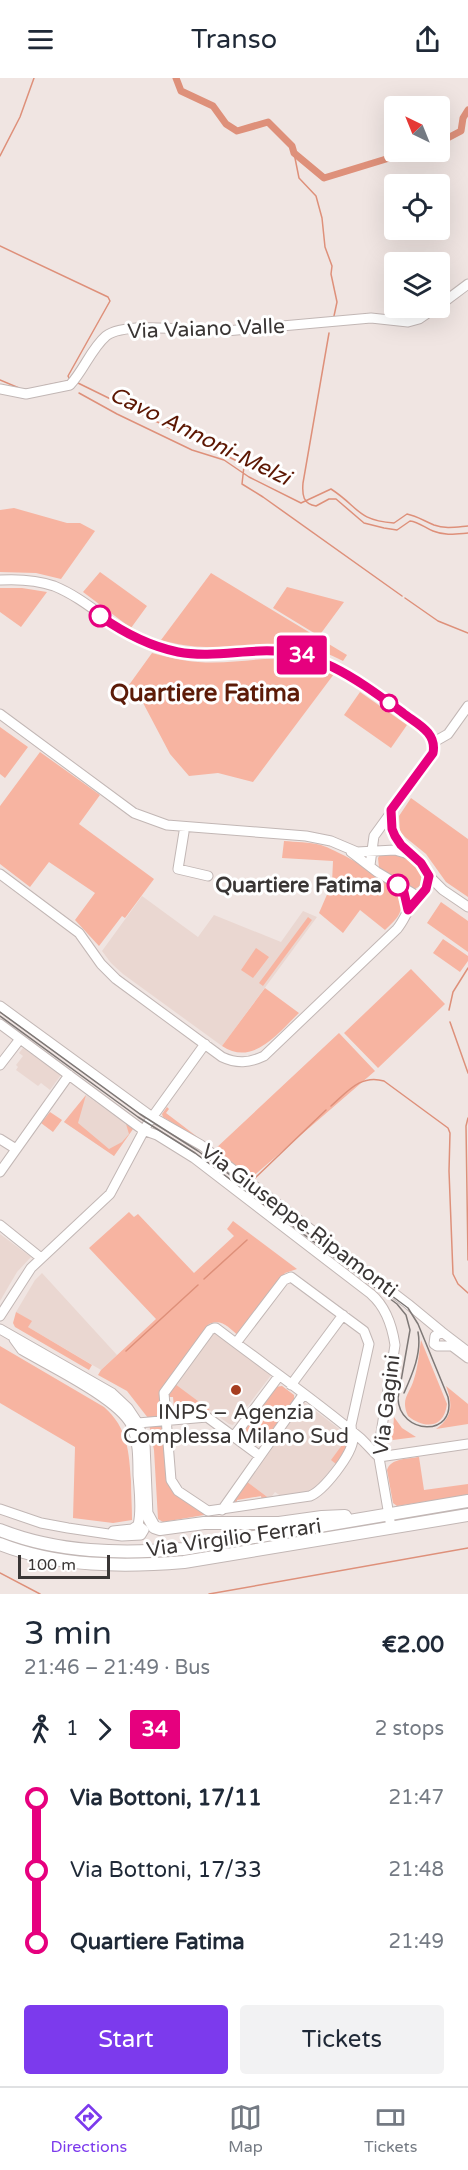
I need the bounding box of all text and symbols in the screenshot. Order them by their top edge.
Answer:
icon: menu [24,23,57,56]
text: Transo [191,23,277,56]
icon: share [411,23,444,56]
north arrow [384,96,450,162]
map controls [384,96,450,318]
button: locate [384,174,450,240]
button: layers [384,252,450,318]
street label: Via Vaiano Valle [127,314,285,344]
water label: Cavo Annoni-Melzi [105,381,297,492]
unlabelled marker [89,605,111,627]
line badge: 34 [275,636,329,674]
text: 34 [289,643,315,668]
district label: Quartiere Fatima [110,679,300,708]
unlabelled marker [380,694,398,712]
place label: Quartiere Fatima [215,873,382,898]
marker: Quartiere Fatima [387,874,409,896]
street label: Via Giuseppe Ripamonti [196,1139,402,1303]
street label: Via Gagini [368,1353,406,1457]
marker: INPS – Agenzia Complessa Milano Sud [229,1383,243,1397]
place label: INPS – Agenzia Complessa Milano Sud [123,1400,349,1449]
street label: Via Virgilio Ferrari [145,1513,323,1563]
scale bar [18,1552,110,1580]
text: 100 m [27,1555,76,1575]
text: 3 min [24,1614,112,1653]
text: €2.00 [382,1632,444,1658]
text: 21:46 – 21:49 · Bus [24,1656,210,1680]
icon: walk [24,1713,57,1746]
icon: forward [88,1713,121,1746]
text: 1 [66,1717,79,1741]
text: 34 [142,1717,168,1742]
text: 2 stops [375,1717,444,1741]
text: Via Bottoni, 17/11 [70,1785,262,1811]
text: 21:47 [389,1786,444,1810]
text: Via Bottoni, 17/33 [70,1857,262,1883]
text: 21:48 [389,1858,444,1882]
text: Quartiere Fatima [70,1929,245,1955]
text: 21:49 [389,1930,444,1954]
button: Start [24,2005,228,2074]
button: Tickets [240,2005,444,2074]
tab: Directions [51,2101,127,2157]
tab: Map [228,2101,263,2157]
tab: Tickets [364,2101,417,2157]

